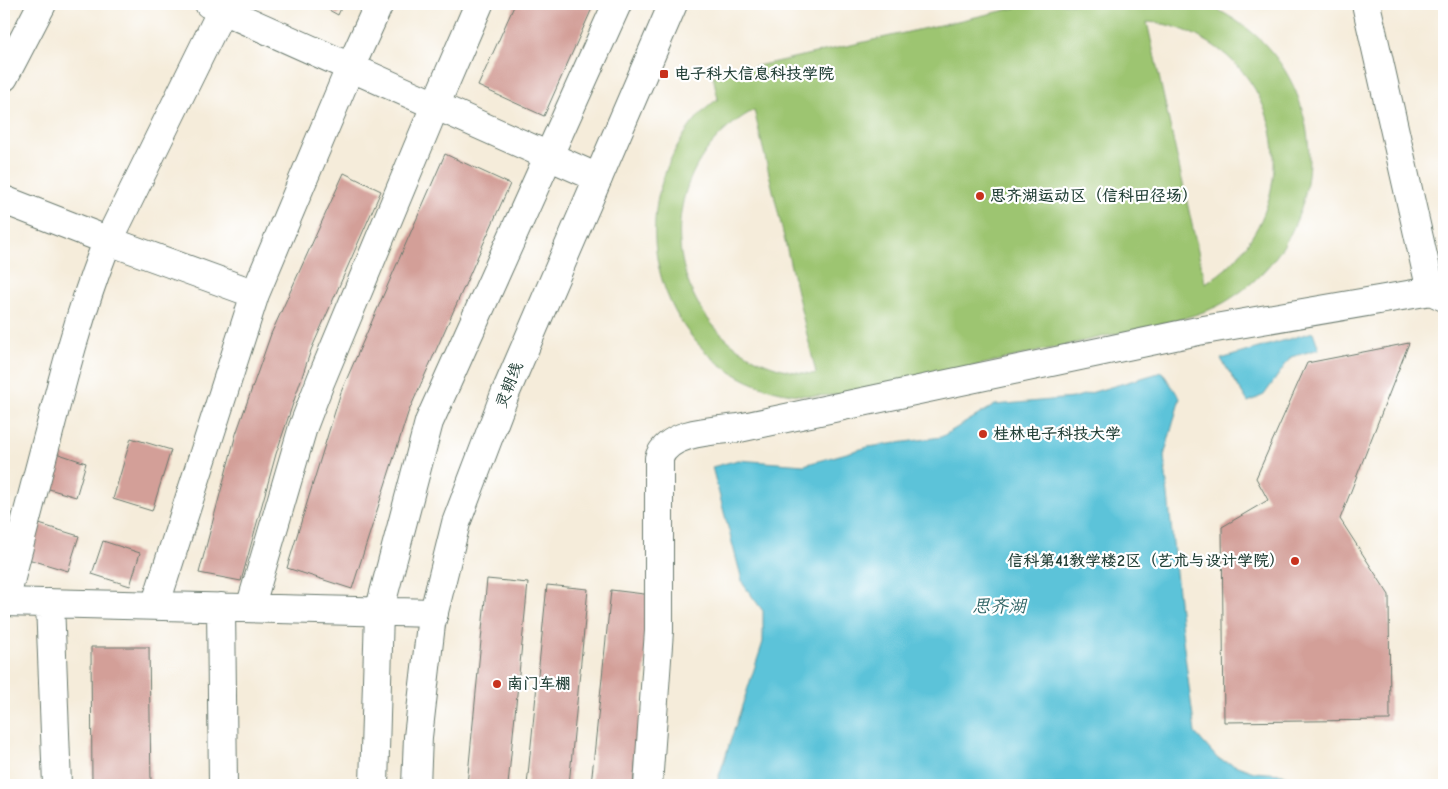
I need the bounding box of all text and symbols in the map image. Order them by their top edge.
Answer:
place label: 电子科大信息科技学院 [674,65,834,83]
marker: 电子科大信息科技学院 [658,68,670,80]
place label: 思齐湖运动区（信科田径场） [990,187,1198,205]
marker: 思齐湖运动区（信科田径场） [974,190,986,202]
street label: 灵朝线 [492,359,526,411]
place label: 桂林电子科技大学 [993,425,1121,443]
marker: 桂林电子科技大学 [977,428,989,440]
place label: 信科第41教学楼2区（艺术与设计学院） [1007,552,1285,570]
marker: 信科第41教学楼2区（艺术与设计学院） [1289,555,1301,567]
water label: 思齐湖 [972,596,1028,617]
place label: 南门车棚 [507,675,571,693]
marker: 南门车棚 [491,678,503,690]

